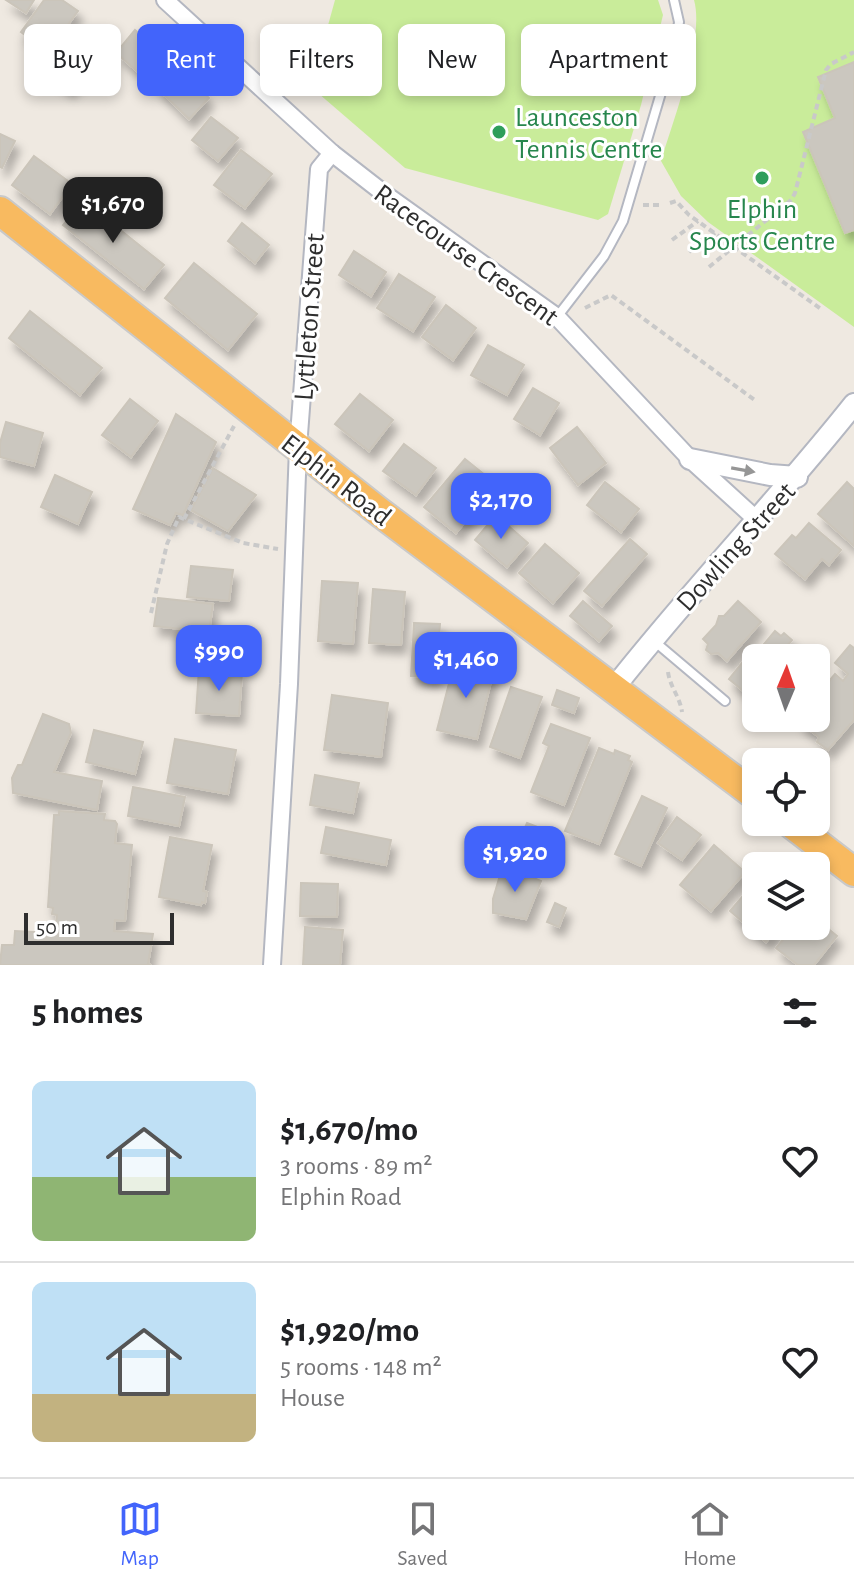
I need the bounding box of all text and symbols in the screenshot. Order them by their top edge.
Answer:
chip: Buy [24,24,121,96]
chip: Rent [137,24,244,96]
chip: Filters [260,24,382,96]
chip: New [398,24,505,96]
chip: Apartment [521,24,696,96]
place label: Launceston Tennis Centre [515,104,662,164]
marker: Launceston Tennis Centre [490,123,508,141]
marker: Elphin Sports Centre [753,169,771,187]
pin: $1,670 [48,177,178,245]
street label: Racecourse Crescent [368,180,563,332]
text: $1,670 [81,190,145,216]
place label: Elphin Sports Centre [689,196,835,256]
street label: Lyttleton Street [290,232,330,402]
street label: Elphin Road [276,429,396,532]
one-way arrow [731,465,756,477]
pin: $2,170 [436,473,566,541]
street label: Dowling Street [672,477,801,617]
text: $2,170 [469,486,533,512]
pin: $990 [172,625,266,693]
pin: $1,460 [401,632,531,700]
text: $990 [194,638,244,664]
north arrow [742,644,830,732]
map controls [742,644,830,940]
text: $1,460 [433,645,499,671]
button: locate [742,748,830,836]
pin: $1,920 [450,826,580,894]
text: $1,920 [482,839,548,865]
button: layers [742,852,830,940]
scale bar [24,909,174,945]
text: 50 m [36,916,78,938]
icon: filters [778,991,822,1035]
text: 5 homes [32,996,143,1030]
icon: home [96,1113,192,1209]
text: $1,670/mo [280,1113,418,1147]
icon: heart [778,1139,822,1183]
text: 3 rooms · 89 m² [280,1153,432,1179]
text: Elphin Road [280,1184,401,1210]
icon: home [96,1314,192,1410]
text: $1,920/mo [280,1314,419,1348]
icon: heart [778,1340,822,1384]
text: 5 rooms · 148 m² [280,1354,442,1380]
text: House [280,1385,345,1411]
tab: Map [118,1497,162,1571]
tab: Saved [397,1497,448,1571]
tab: Home [683,1497,736,1571]

